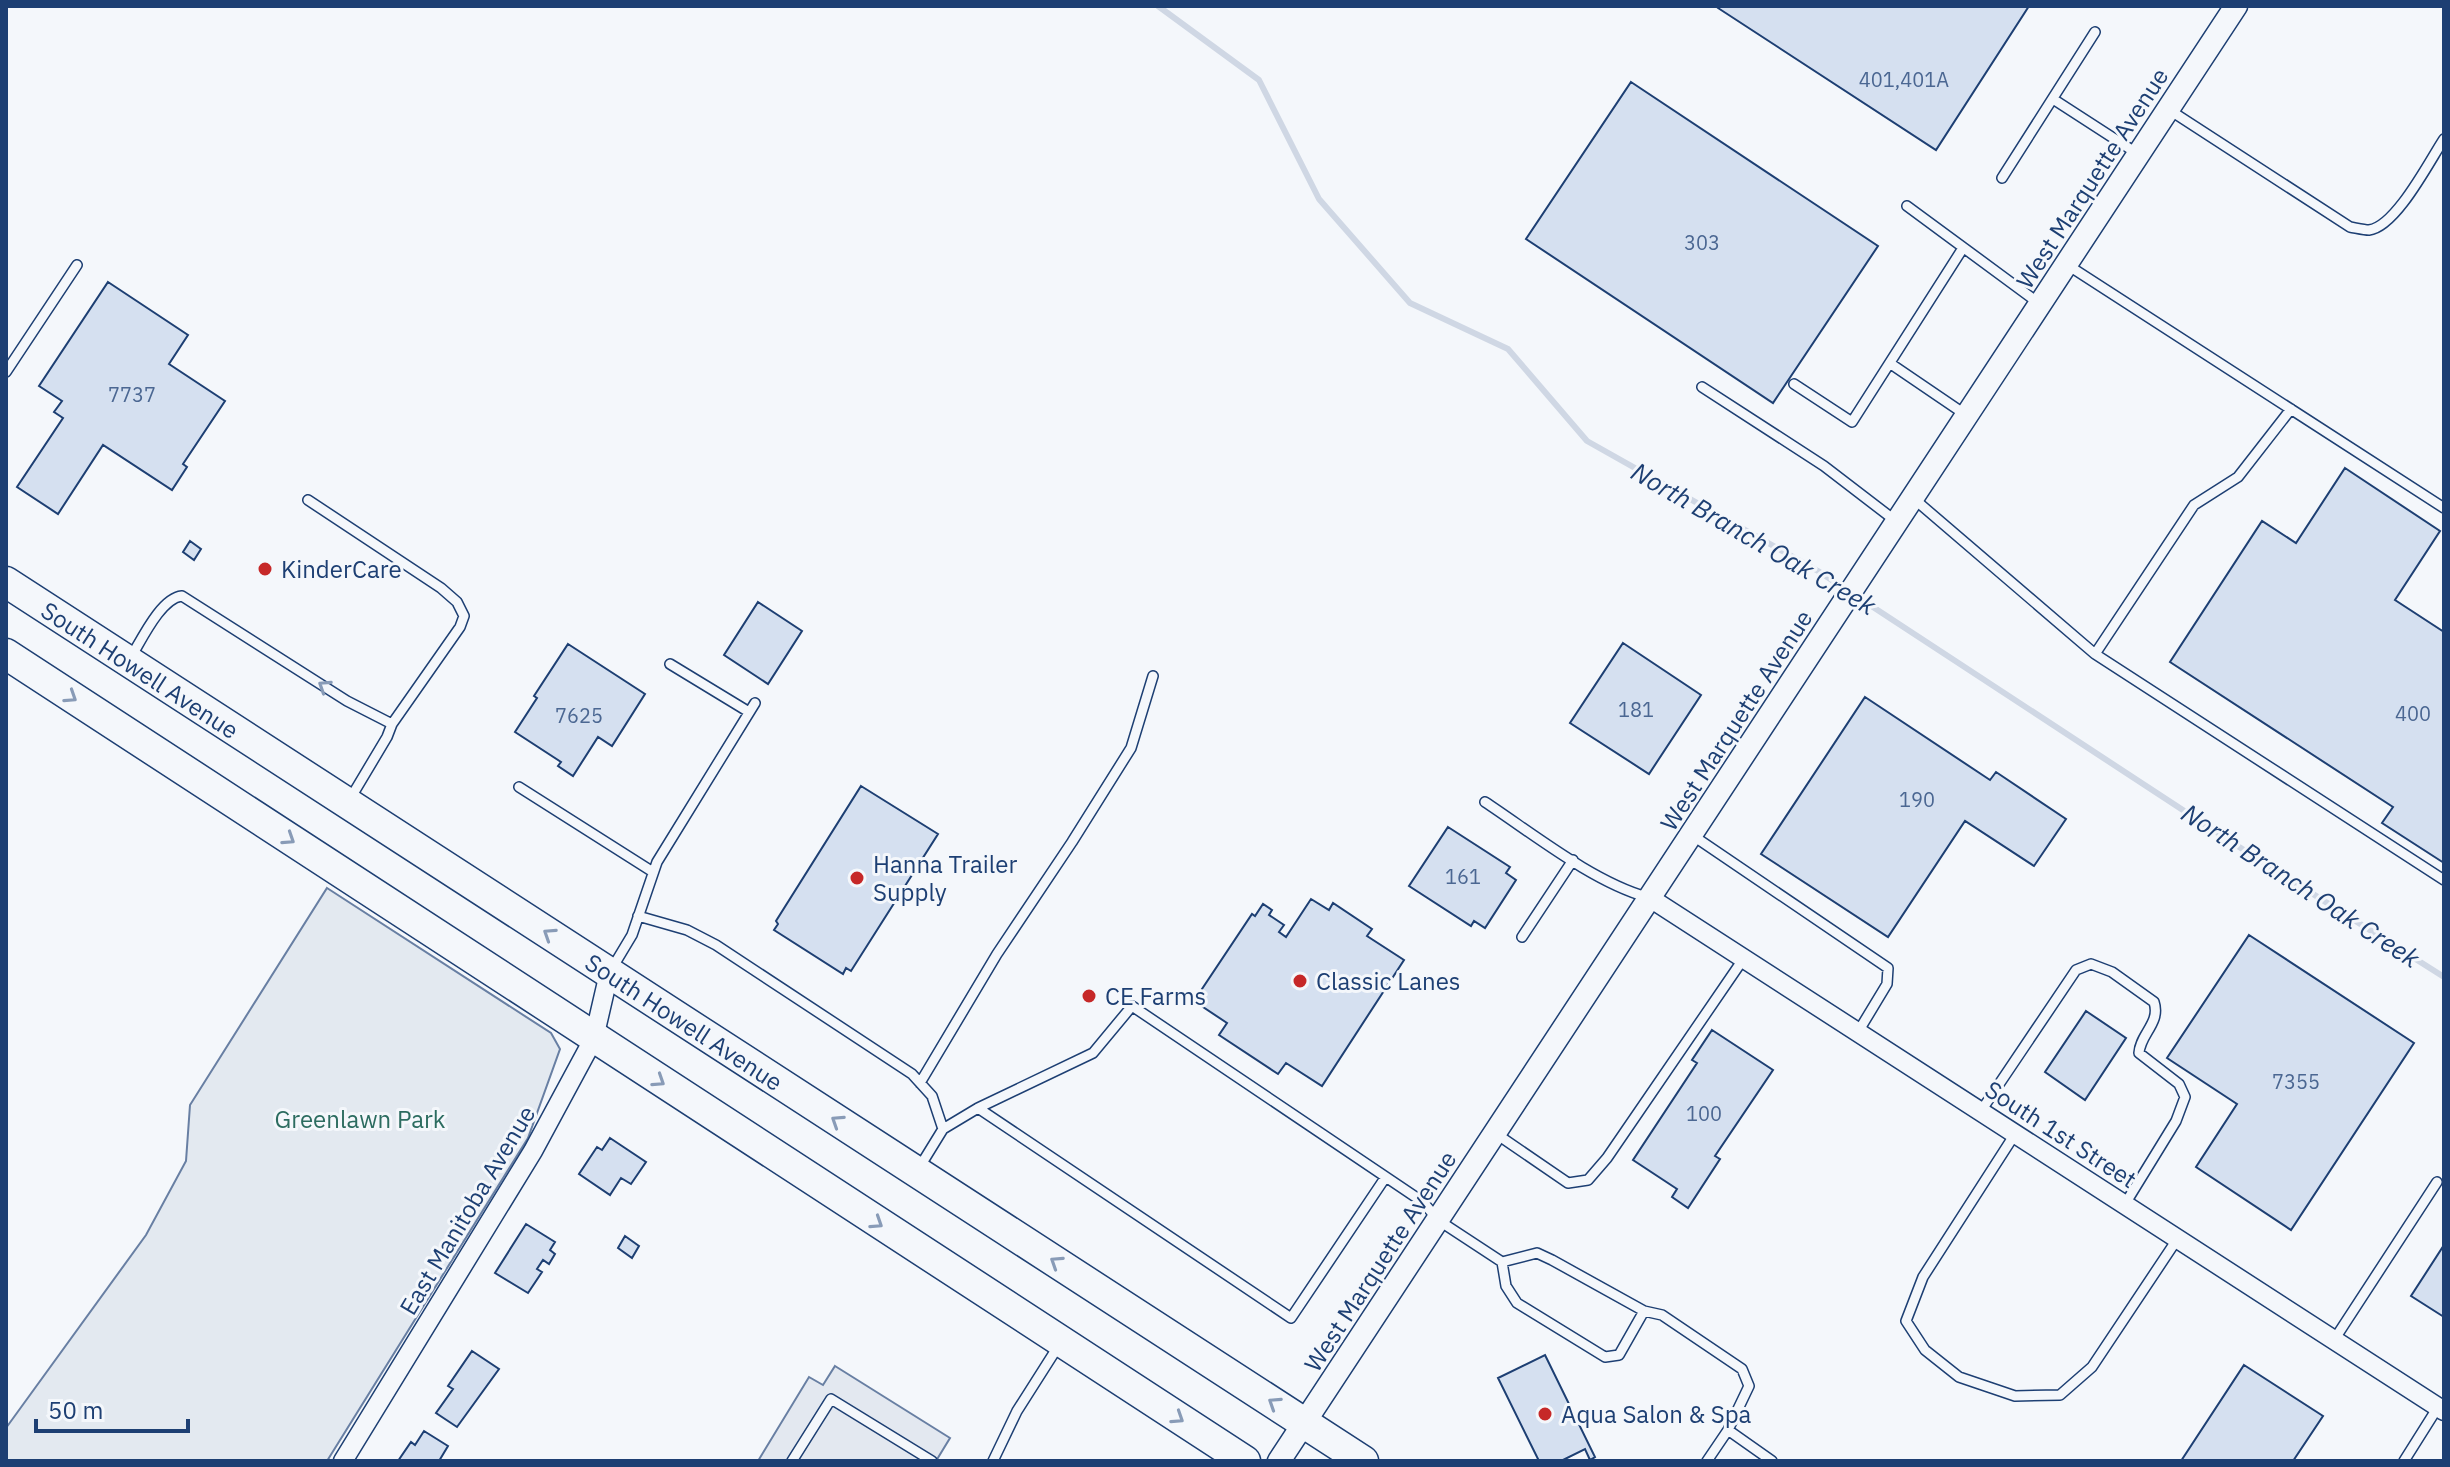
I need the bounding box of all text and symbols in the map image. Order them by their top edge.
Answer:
street label: West Marquette Avenue [2009,62,2175,294]
house number: 401,401A [1859,66,1949,93]
house number: 303 [1684,229,1720,256]
house number: 7737 [108,381,156,408]
water label: North Branch Oak Creek [1625,454,1883,622]
place label: KinderCare [281,553,402,585]
marker: KinderCare [256,560,274,578]
street label: South Howell Avenue [35,594,245,746]
street label: West Marquette Avenue [1653,604,1819,836]
one-way arrow [318,681,333,696]
one-way arrow [63,687,77,702]
house number: 181 [1618,696,1654,723]
house number: 400 [2395,700,2431,727]
house number: 7625 [555,702,603,729]
house number: 190 [1899,786,1935,813]
water label: North Branch Oak Creek [2176,795,2427,975]
one-way arrow [280,829,295,844]
place label: Hanna Trailer Supply [873,848,1017,908]
house number: 161 [1445,863,1481,890]
marker: Hanna Trailer Supply [848,869,866,887]
one-way arrow [543,928,557,943]
street label: South Howell Avenue [579,946,789,1098]
place label: Classic Lanes [1316,965,1461,997]
marker: Classic Lanes [1291,972,1309,990]
place label: CE Farms [1105,980,1206,1012]
marker: CE Farms [1080,987,1098,1005]
house number: 7355 [2272,1068,2320,1095]
one-way arrow [651,1071,665,1086]
street label: South 1st Street [1979,1073,2143,1195]
street label: East Manitoba Avenue [392,1099,542,1321]
house number: 100 [1686,1100,1722,1127]
park label: Greenlawn Park [275,1103,446,1135]
one-way arrow [832,1115,846,1130]
street label: West Marquette Avenue [1297,1145,1463,1377]
one-way arrow [869,1213,883,1228]
one-way arrow [1050,1257,1064,1272]
scale bar [36,1383,188,1433]
text: 50 m [48,1394,103,1426]
one-way arrow [1268,1398,1283,1413]
place label: Aqua Salon & Spa [1561,1398,1752,1430]
marker: Aqua Salon & Spa [1536,1405,1554,1423]
one-way arrow [1169,1408,1183,1423]

